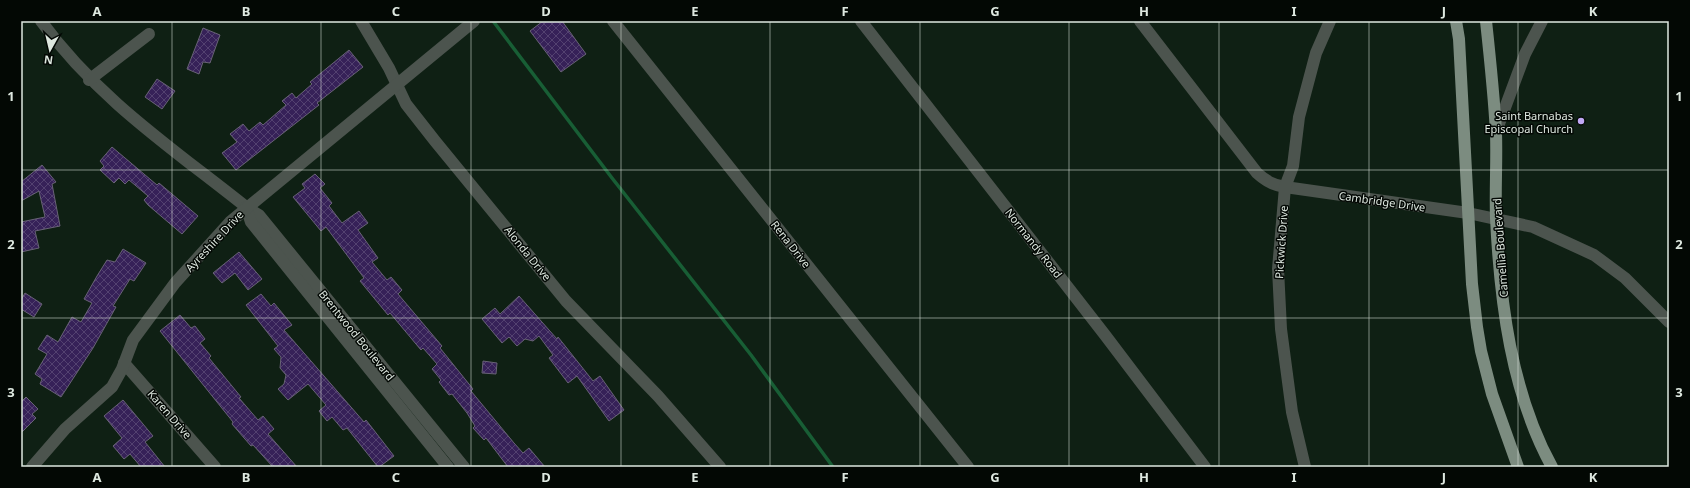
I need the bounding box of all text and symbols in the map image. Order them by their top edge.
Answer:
text: A [93,2,102,20]
text: B [242,2,250,20]
text: C [392,2,400,20]
text: D [541,2,551,20]
text: E [691,2,699,20]
text: F [841,2,849,20]
text: G [990,2,1000,20]
text: H [1139,2,1149,20]
text: I [1291,2,1297,20]
text: J [1441,2,1446,20]
text: K [1589,2,1598,20]
north arrow [30,30,70,70]
text: N [43,52,54,68]
text: 1 [7,87,15,105]
text: 1 [1675,87,1683,105]
place label: Saint Barnabas Episcopal Church [1484,108,1573,136]
marker: Saint Barnabas Episcopal Church [1576,116,1586,126]
street label: Cambridge Drive [1338,187,1426,215]
street label: Camellia Boulevard [1489,198,1511,298]
street label: Normandy Road [1002,205,1066,281]
street label: Pickwick Drive [1271,205,1291,279]
street label: Ayreshire Drive [182,207,246,275]
street label: Rena Drive [768,217,814,271]
street label: Alonda Drive [501,223,555,283]
text: 2 [7,235,15,253]
text: 2 [1675,235,1683,253]
street label: Brentwood Boulevard [316,287,398,383]
text: 3 [7,383,15,401]
text: 3 [1675,383,1683,401]
street label: Karen Drive [145,386,195,442]
text: A [93,468,102,486]
text: B [242,468,250,486]
text: C [392,468,400,486]
text: D [541,468,551,486]
text: E [691,468,699,486]
text: F [841,468,849,486]
text: G [990,468,1000,486]
text: H [1139,468,1149,486]
text: I [1291,468,1297,486]
text: J [1441,468,1446,486]
text: K [1589,468,1598,486]

